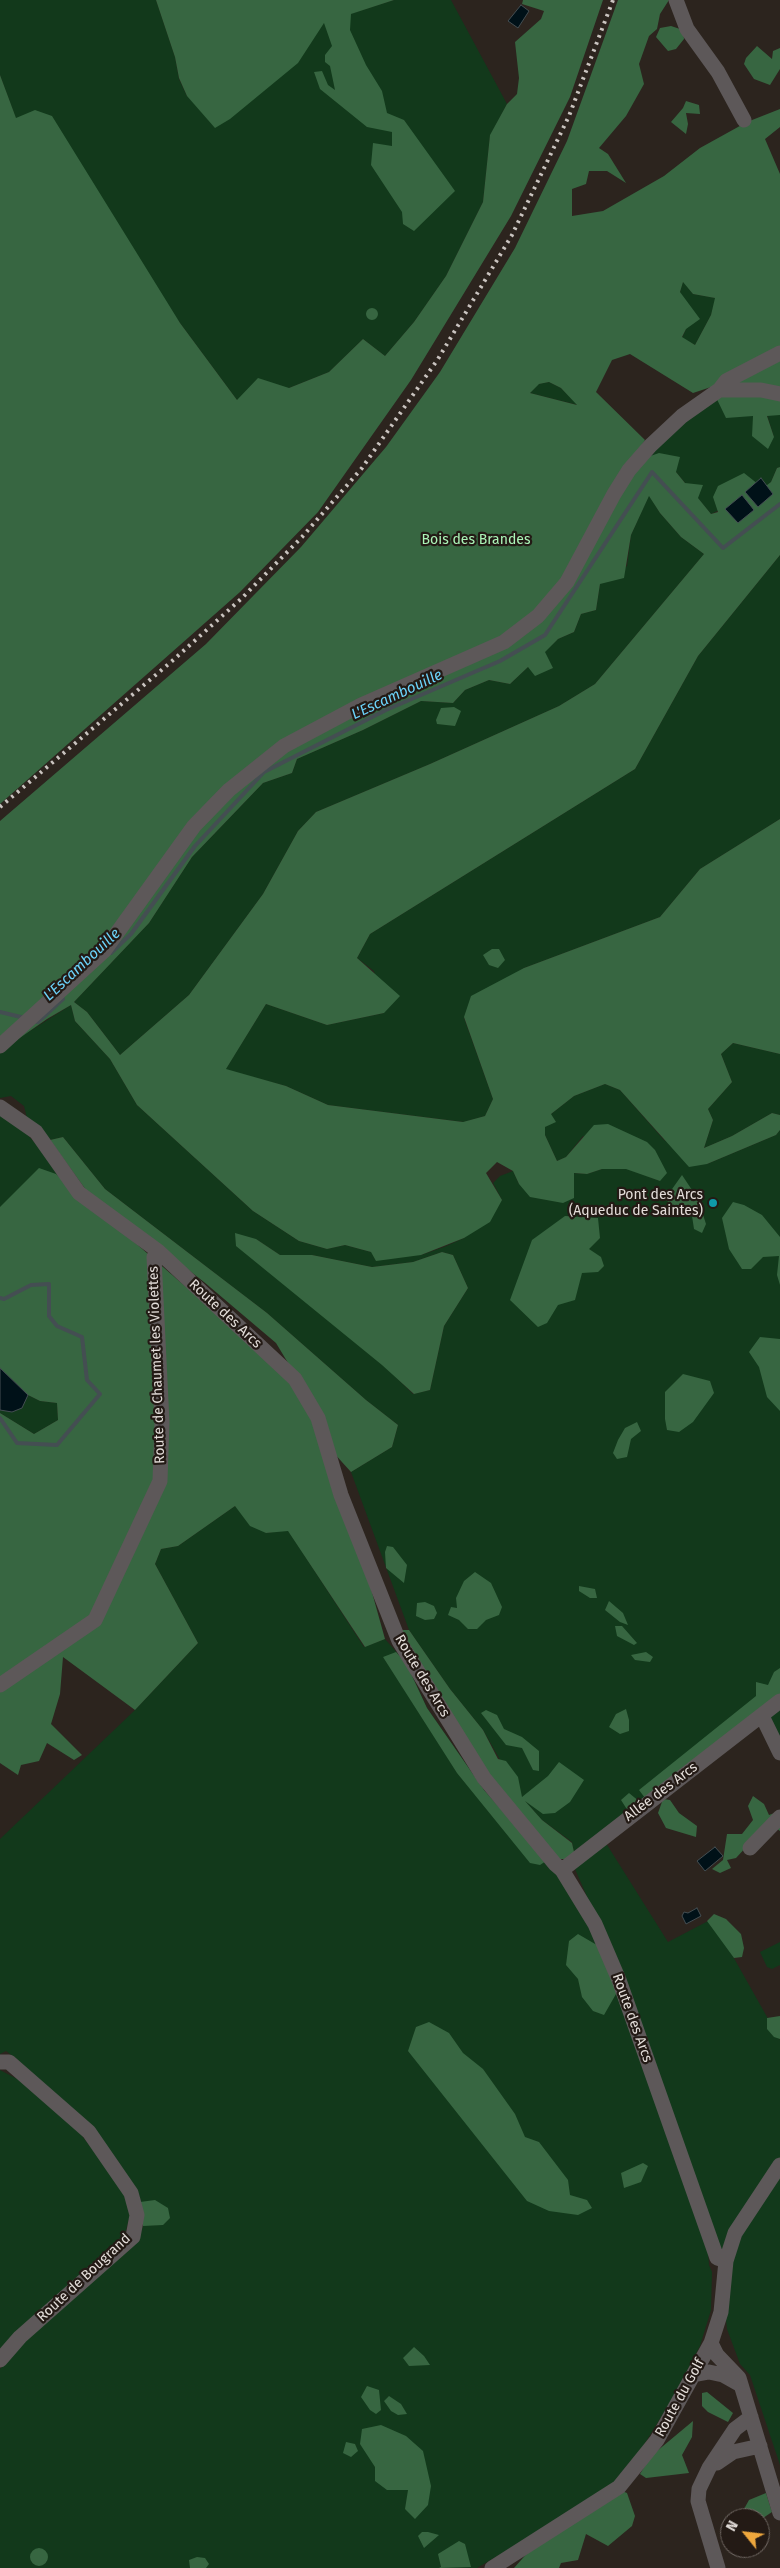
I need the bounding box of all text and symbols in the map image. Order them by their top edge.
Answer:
park label: Bois des Brandes [422,532,530,548]
water label: L'Escambouille [349,666,445,724]
water label: L'Escambouille [40,925,124,1005]
place label: Pont des Arcs (Aqueduc de Saintes) [569,1187,703,1220]
marker: Pont des Arcs (Aqueduc de Saintes) [707,1197,719,1209]
street label: Route de Chaumet les Violettes [145,1266,169,1464]
street label: Route des Arcs [185,1276,265,1352]
street label: Route des Arcs [391,1632,453,1720]
street label: Allée des Arcs [621,1759,701,1825]
street label: Route des Arcs [608,1971,656,2065]
street label: Route de Bougrand [34,2230,134,2326]
street label: Route du Golf [652,2356,708,2440]
north arrow [720,2508,770,2558]
text: N [723,2518,742,2534]

